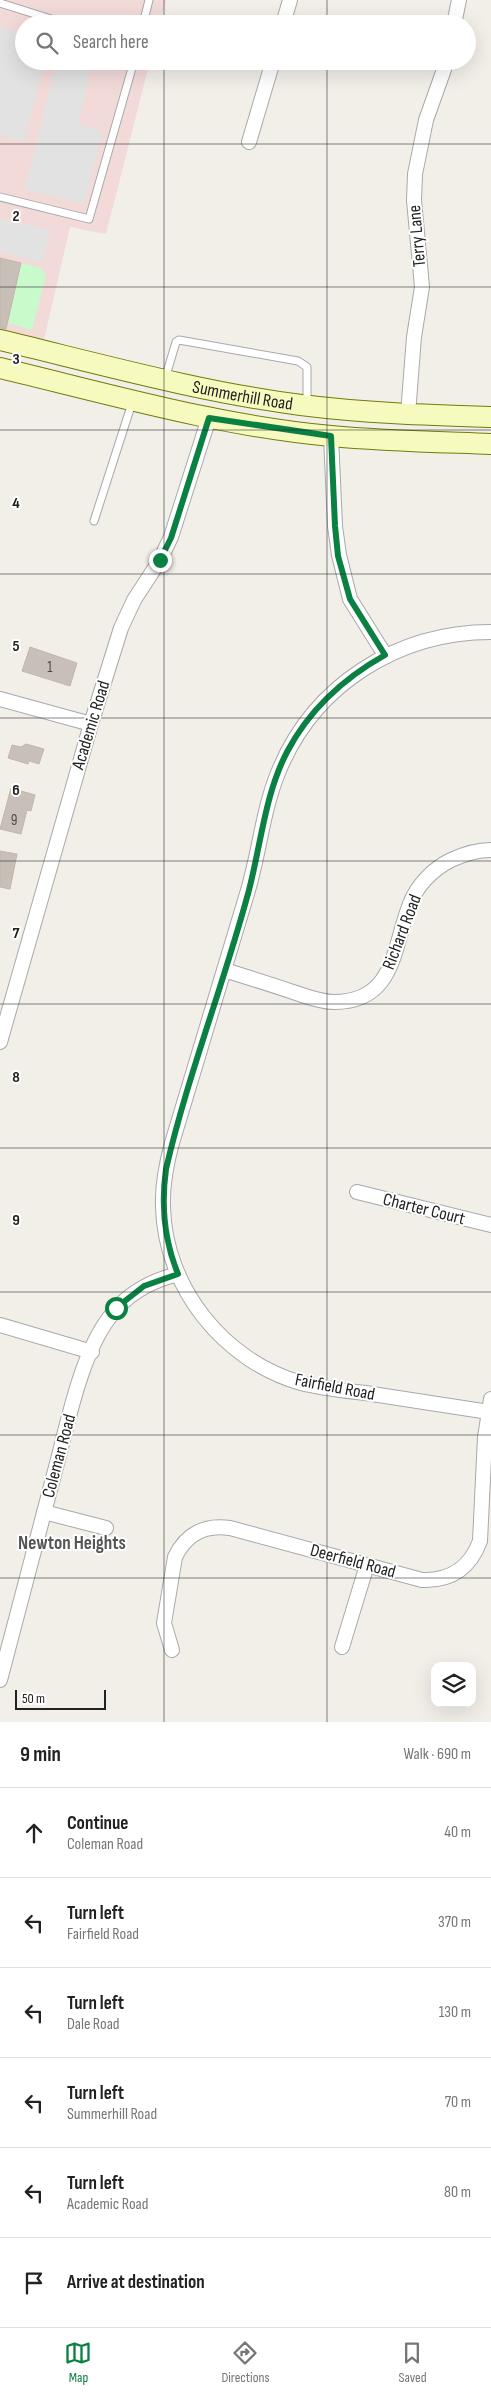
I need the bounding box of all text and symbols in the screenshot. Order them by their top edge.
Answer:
search box [15,15,476,70]
icon: search [33,29,61,57]
text: Search here [73,31,149,54]
street label: Terry Lane [404,204,430,268]
text: 2 [12,207,20,226]
text: 3 [12,350,20,369]
street label: Summerhill Road [191,376,294,414]
text: 4 [12,494,20,513]
route end [149,549,172,572]
text: 5 [12,637,20,656]
house number: 1 [47,658,53,677]
street label: Academic Road [67,678,114,773]
text: 6 [12,781,20,800]
house number: 9 [11,811,17,830]
street label: Richard Road [378,891,426,973]
text: 7 [13,924,20,943]
text: 8 [12,1068,20,1087]
street label: Charter Court [381,1189,468,1229]
text: 9 [12,1211,20,1230]
route start [105,1297,128,1320]
street label: Fairfield Road [293,1369,377,1405]
street label: Coleman Road [38,1412,80,1500]
district label: Newton Heights [18,1532,126,1555]
street label: Deerfield Road [308,1540,398,1582]
map controls [431,1662,476,1707]
button: layers [431,1662,476,1707]
scale bar [15,1687,106,1710]
text: 50 m [22,1690,45,1707]
text: 9 min [20,1742,61,1767]
text: Walk · 690 m [404,1745,471,1764]
text: Continue [67,1812,128,1835]
icon: ahead [20,1819,48,1847]
text: 40 m [444,1823,471,1842]
text: Coleman Road [67,1835,143,1854]
text: Turn left [67,1902,124,1925]
icon: left [20,1909,48,1937]
text: 370 m [438,1913,471,1932]
text: Fairfield Road [67,1925,139,1944]
text: Turn left [67,1992,124,2015]
icon: left [20,1999,48,2027]
text: 130 m [439,2003,471,2022]
text: Dale Road [67,2015,120,2034]
text: Turn left [67,2082,124,2105]
icon: left [20,2089,48,2117]
text: 70 m [445,2093,471,2112]
text: Summerhill Road [67,2105,157,2124]
text: Turn left [67,2172,124,2195]
icon: left [20,2179,48,2207]
text: 80 m [444,2183,471,2202]
text: Academic Road [67,2195,148,2214]
icon: arrive [20,2269,48,2297]
text: Arrive at destination [67,2271,205,2294]
tab: Map [64,2339,92,2386]
tab: Directions [221,2339,270,2386]
tab: Saved [398,2339,427,2386]

